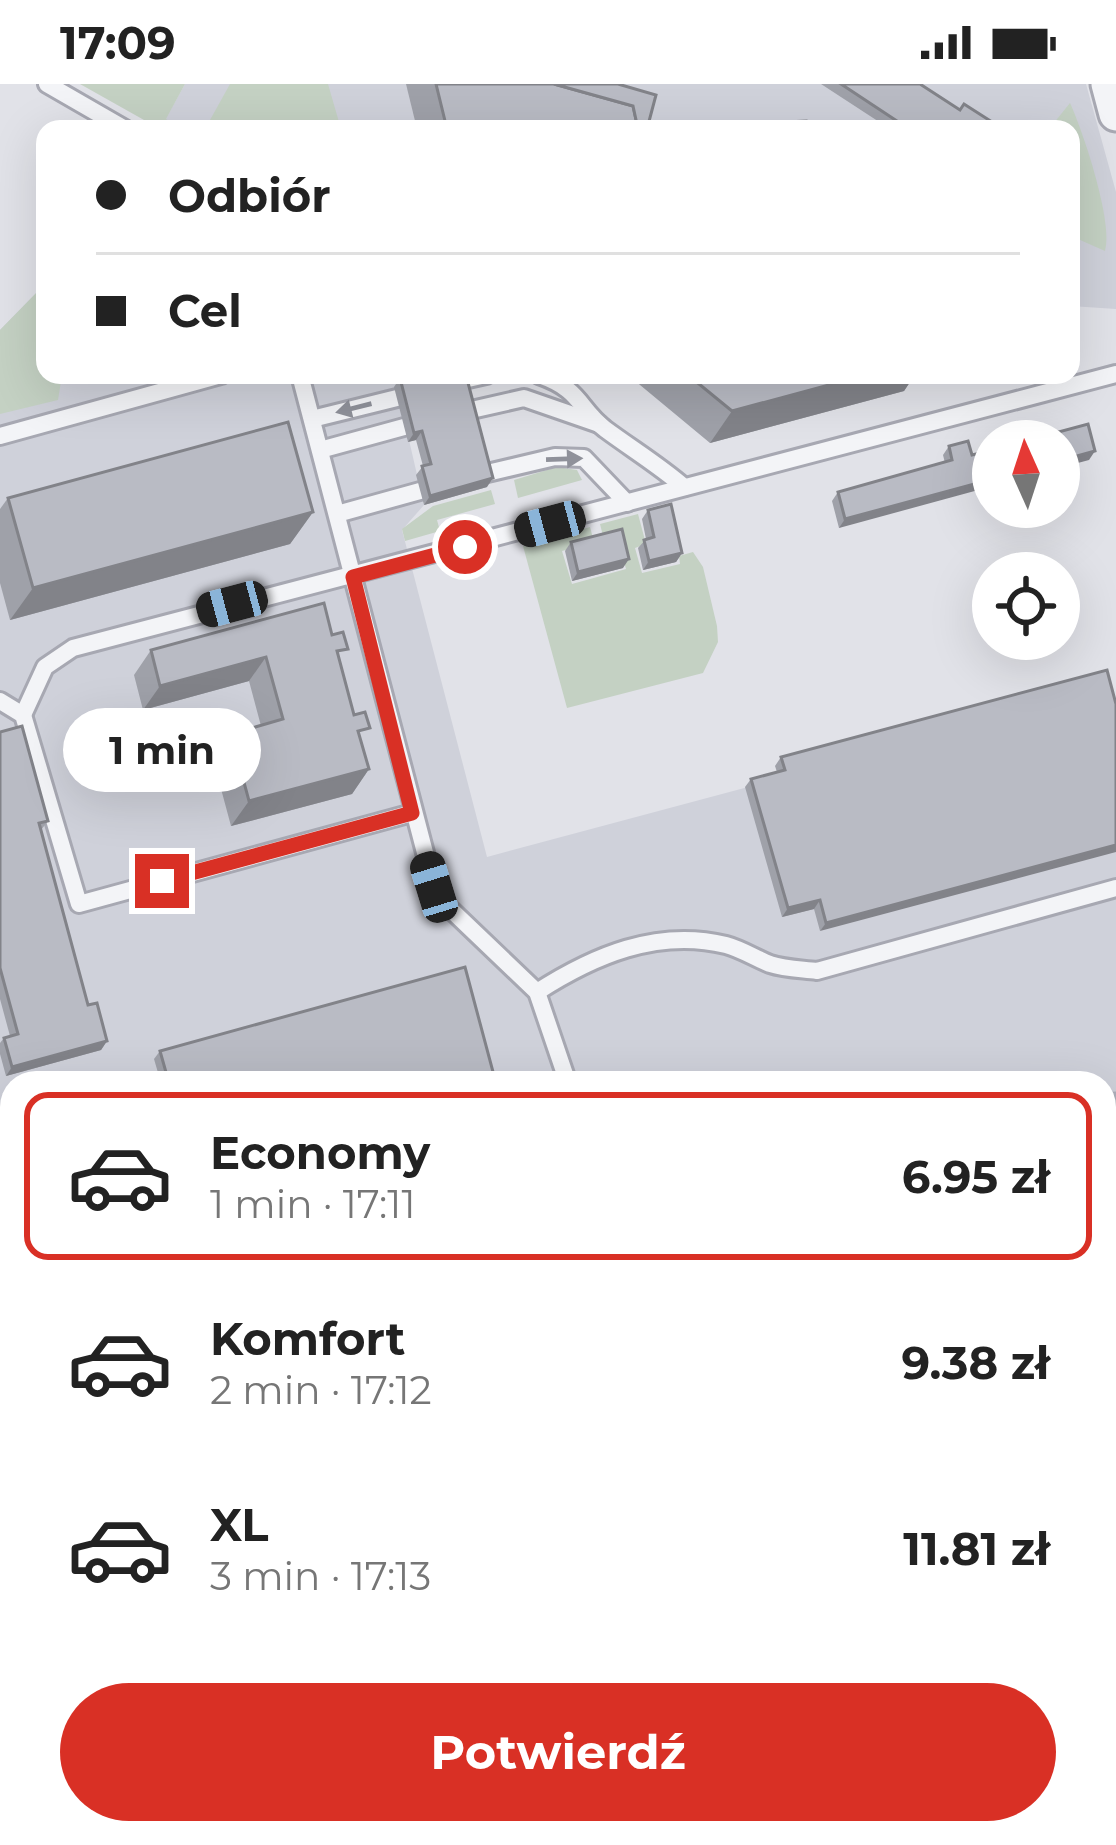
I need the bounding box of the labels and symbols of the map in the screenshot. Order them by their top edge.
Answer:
one-way arrow [335,400,373,419]
north arrow [972,420,1080,528]
one-way arrow [546,450,584,469]
car [511,497,589,551]
route start [438,520,492,574]
car [193,577,271,631]
callout: 1 min [63,707,261,791]
car [406,847,462,927]
route end [135,854,189,908]

